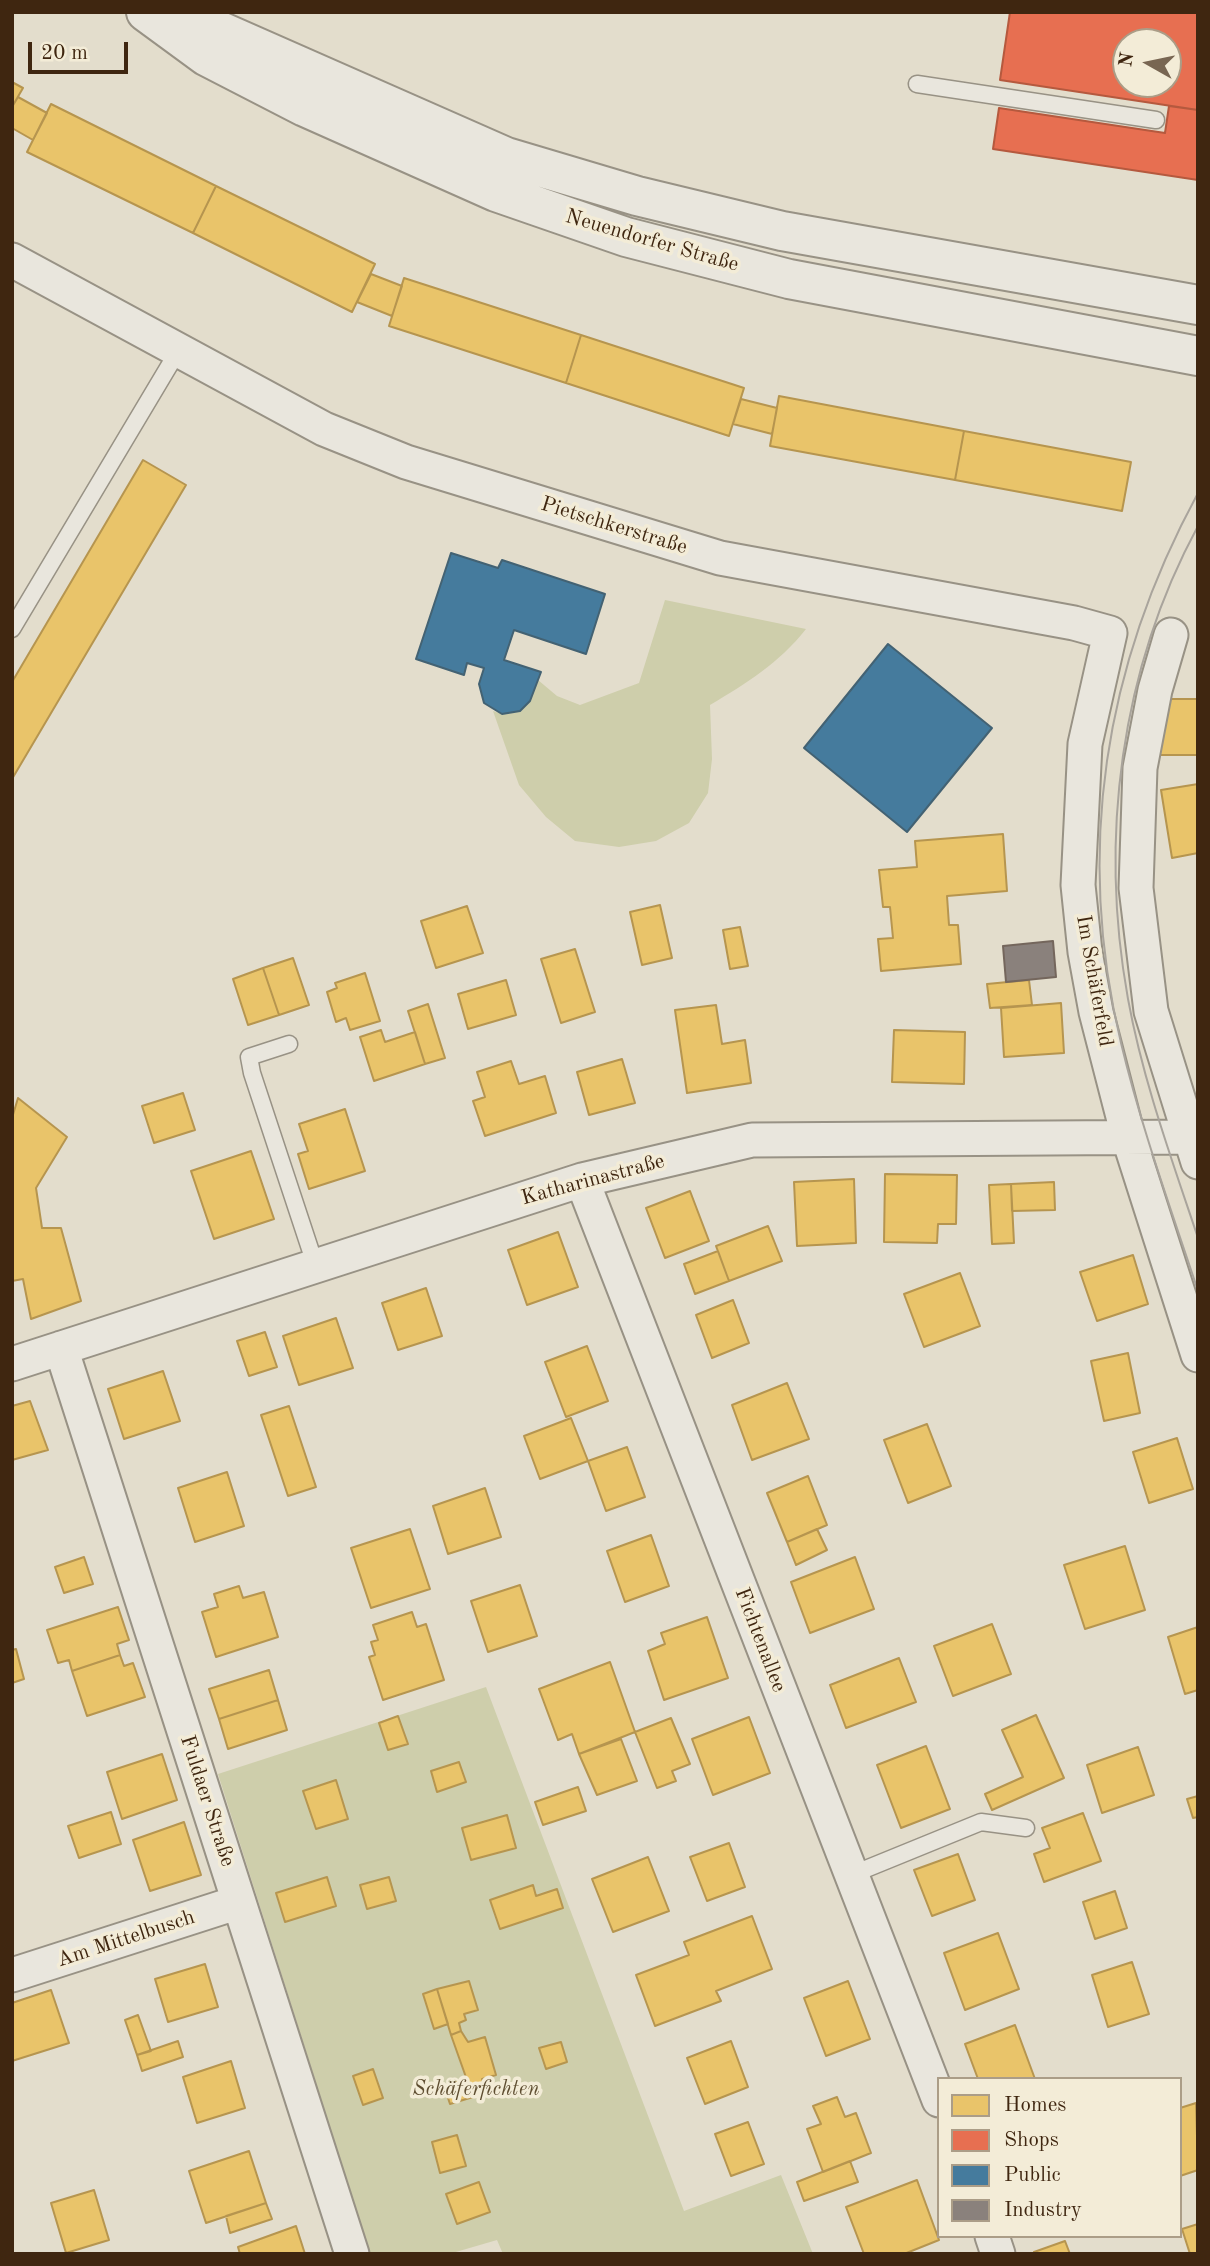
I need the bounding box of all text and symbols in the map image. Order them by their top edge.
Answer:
scale bar [32,28,131,72]
north arrow [1112,28,1182,98]
text: 20 m [41,43,88,64]
text: N [1117,51,1138,69]
street label: Neuendorfer Straße [562,204,742,278]
street label: Pietschkerstraße [538,492,690,560]
street label: Im Schäferfeld [1070,913,1118,1049]
street label: Katharinastraße [518,1149,668,1211]
street label: Fichtenallee [729,1584,791,1696]
street label: Fuldaer Straße [174,1732,240,1870]
street label: Am Mittelbusch [54,1905,198,1973]
park label: Schäferfichten [413,2076,539,2102]
legend [937,2077,1182,2238]
text: Homes [1004,2095,1066,2116]
text: Shops [1004,2130,1059,2151]
text: Public [1004,2165,1061,2186]
text: Industry [1004,2200,1082,2221]

